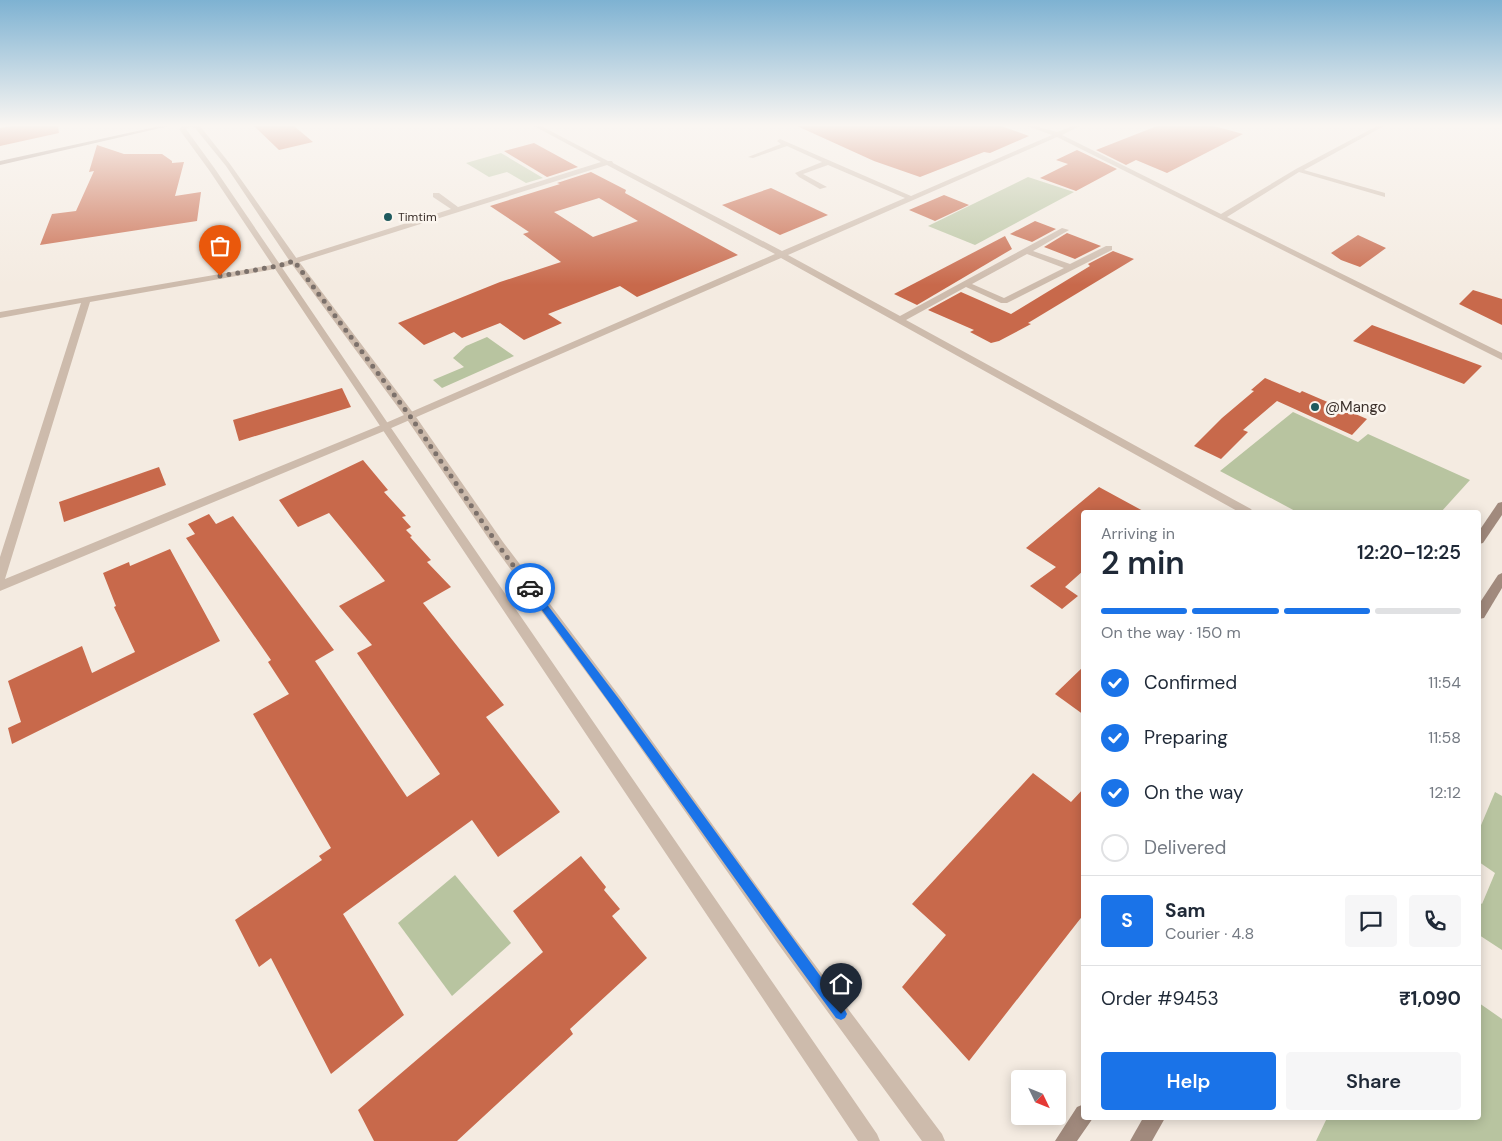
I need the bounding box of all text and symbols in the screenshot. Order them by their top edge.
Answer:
place label: Timtim [398,209,437,225]
marker: Timtim [382,211,394,223]
pin [199,225,241,276]
icon: bag [206,232,234,260]
place label: @Mango [1325,397,1387,417]
marker: @Mango [1309,401,1321,413]
text: Arriving in [1101,523,1175,544]
text: 12:20–12:25 [1357,540,1461,565]
text: 2 min [1101,542,1185,584]
courier [505,563,555,613]
icon: car [516,574,544,602]
text: On the way · 150 m [1101,622,1241,643]
icon: check [1101,669,1129,697]
text: Confirmed [1144,670,1237,695]
text: 11:54 [1428,672,1461,693]
icon: check [1101,724,1129,752]
text: Preparing [1144,725,1228,750]
text: 11:58 [1428,727,1461,748]
icon: check [1101,779,1129,807]
text: On the way [1144,780,1244,805]
text: 12:12 [1429,782,1461,803]
text: Delivered [1144,835,1226,860]
button: chat [1345,895,1397,947]
button: phone [1409,895,1461,947]
text: Sam [1165,898,1206,923]
text: S [1121,908,1133,933]
text: Courier · 4.8 [1165,923,1254,944]
pin [820,963,862,1014]
icon: home [827,970,855,998]
text: Order #9453 [1101,986,1219,1011]
text: ₹1,090 [1399,986,1461,1011]
button: Help [1101,1052,1276,1110]
button: Share [1286,1052,1461,1110]
north arrow [1011,1070,1066,1125]
map controls [1011,1070,1066,1125]

